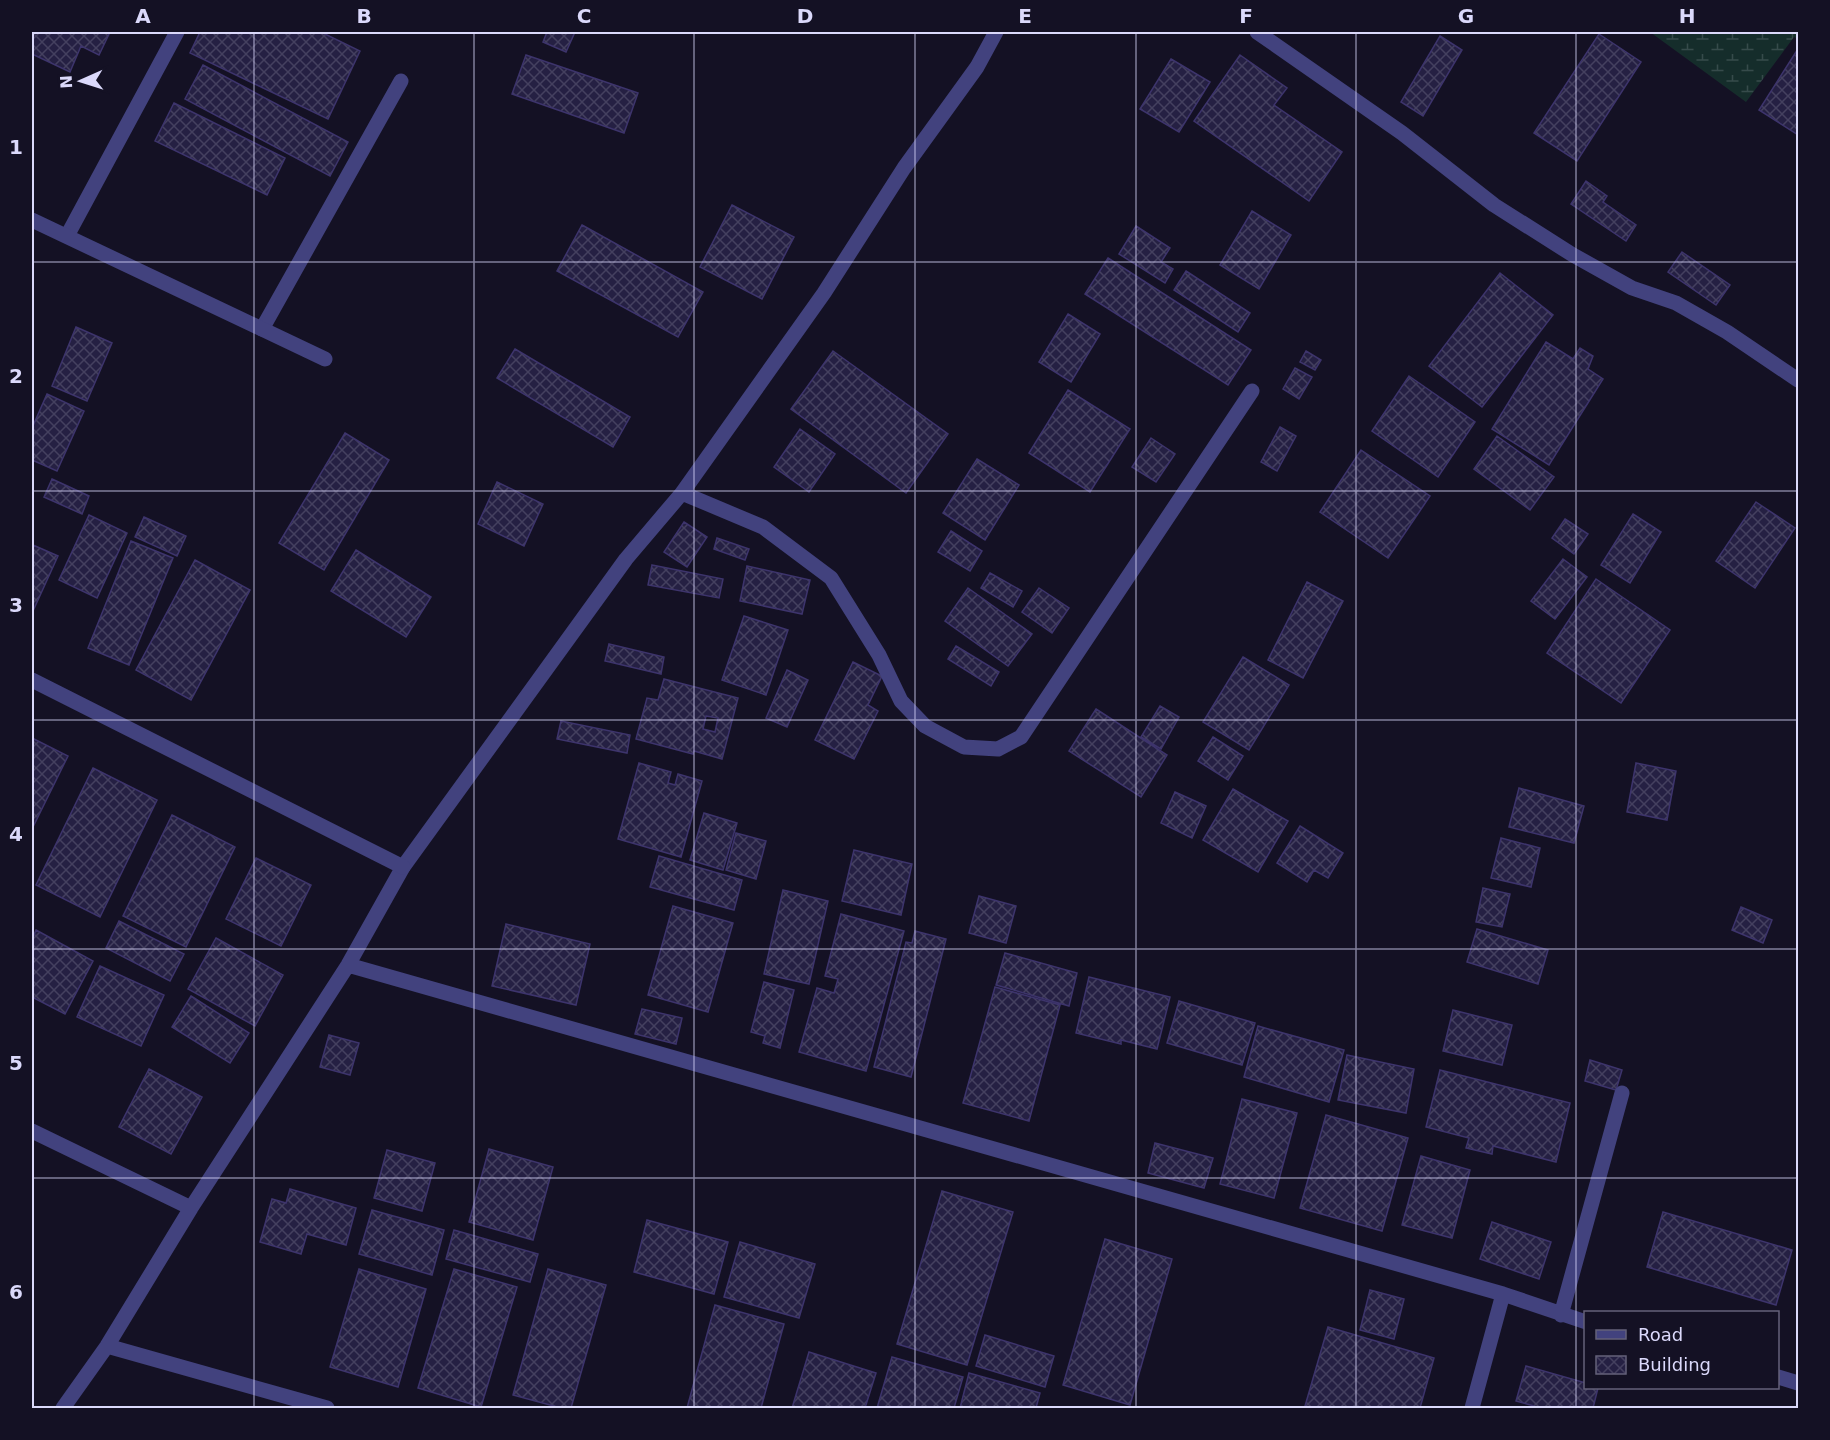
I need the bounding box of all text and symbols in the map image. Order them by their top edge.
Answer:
text: A [135,4,151,28]
text: B [356,4,372,28]
text: C [577,4,591,28]
text: D [797,4,813,28]
text: E [1018,4,1032,28]
text: F [1239,4,1253,28]
text: G [1458,4,1474,28]
text: H [1679,4,1695,28]
north arrow [51,51,111,111]
text: N [57,75,76,89]
text: 1 [9,135,23,159]
text: 2 [9,364,23,388]
text: 3 [9,593,23,617]
text: 4 [9,822,23,846]
text: 5 [9,1051,23,1075]
text: 6 [9,1280,23,1304]
legend [1584,1311,1779,1389]
text: Road [1638,1324,1683,1345]
text: Building [1638,1354,1711,1375]

